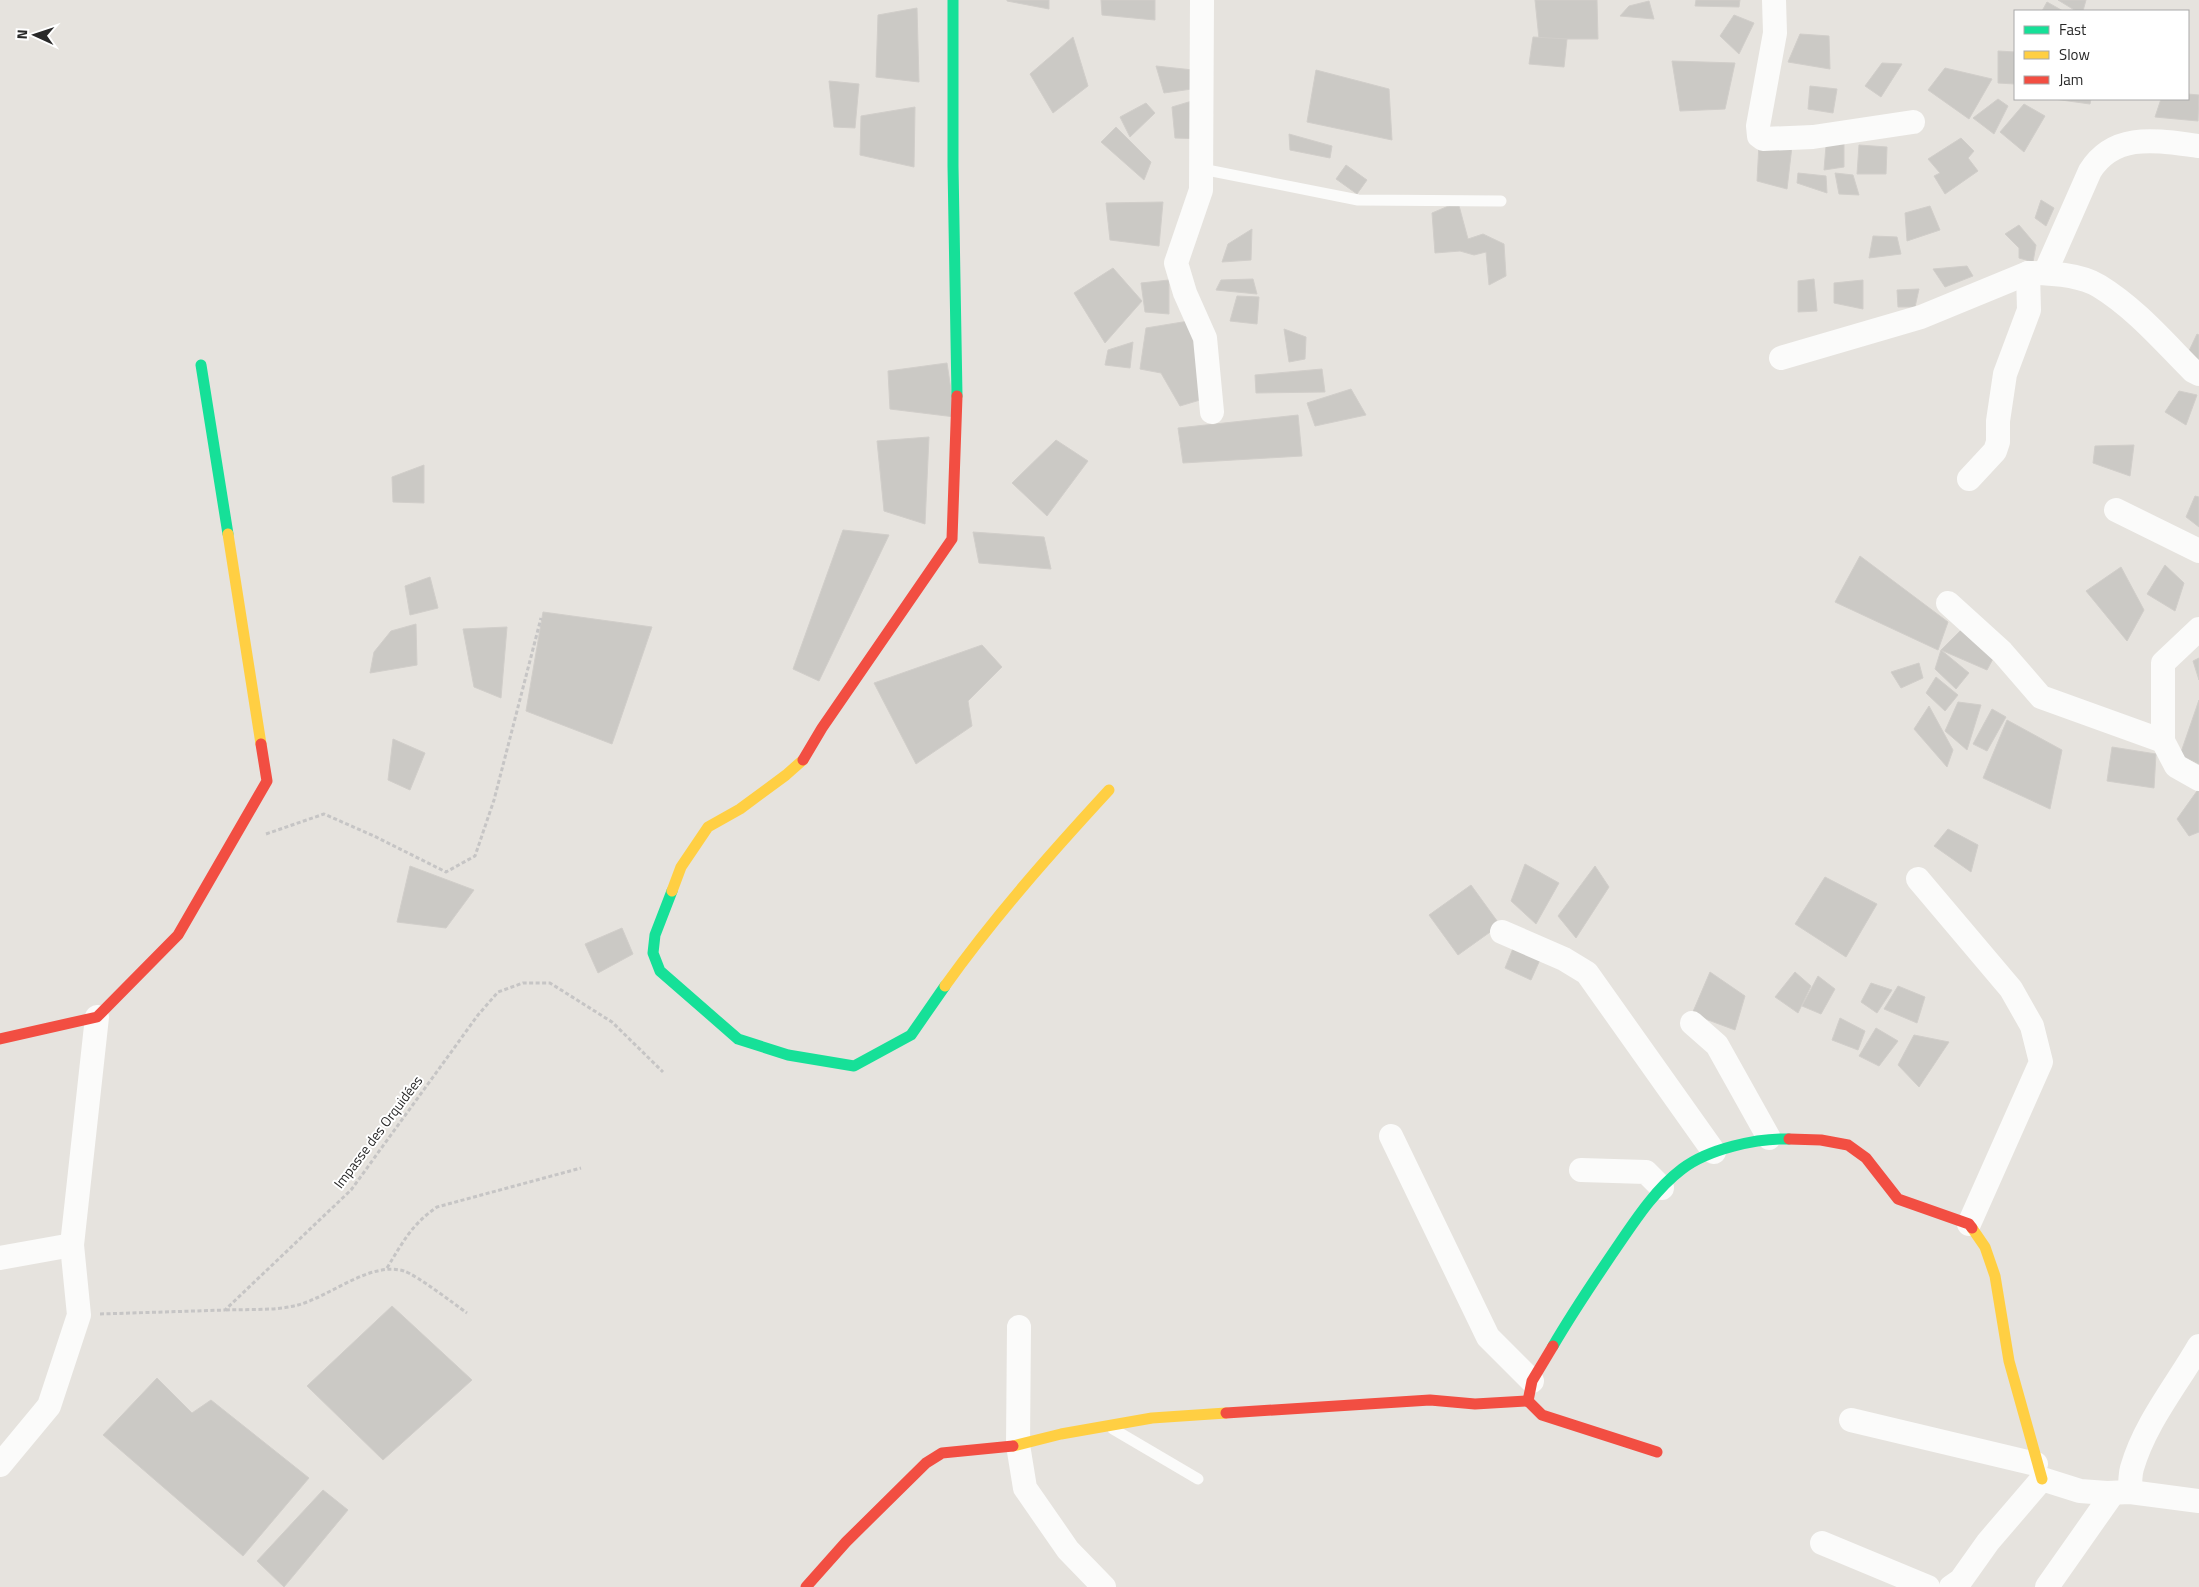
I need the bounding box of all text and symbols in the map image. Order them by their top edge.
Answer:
north arrow [10,10,60,60]
legend [2014,10,2189,100]
text: Fast [2059,18,2087,41]
text: N [11,29,32,40]
text: Slow [2059,43,2090,66]
text: Jam [2059,68,2083,91]
street label: Impasse des Orquidées [328,1071,427,1193]

